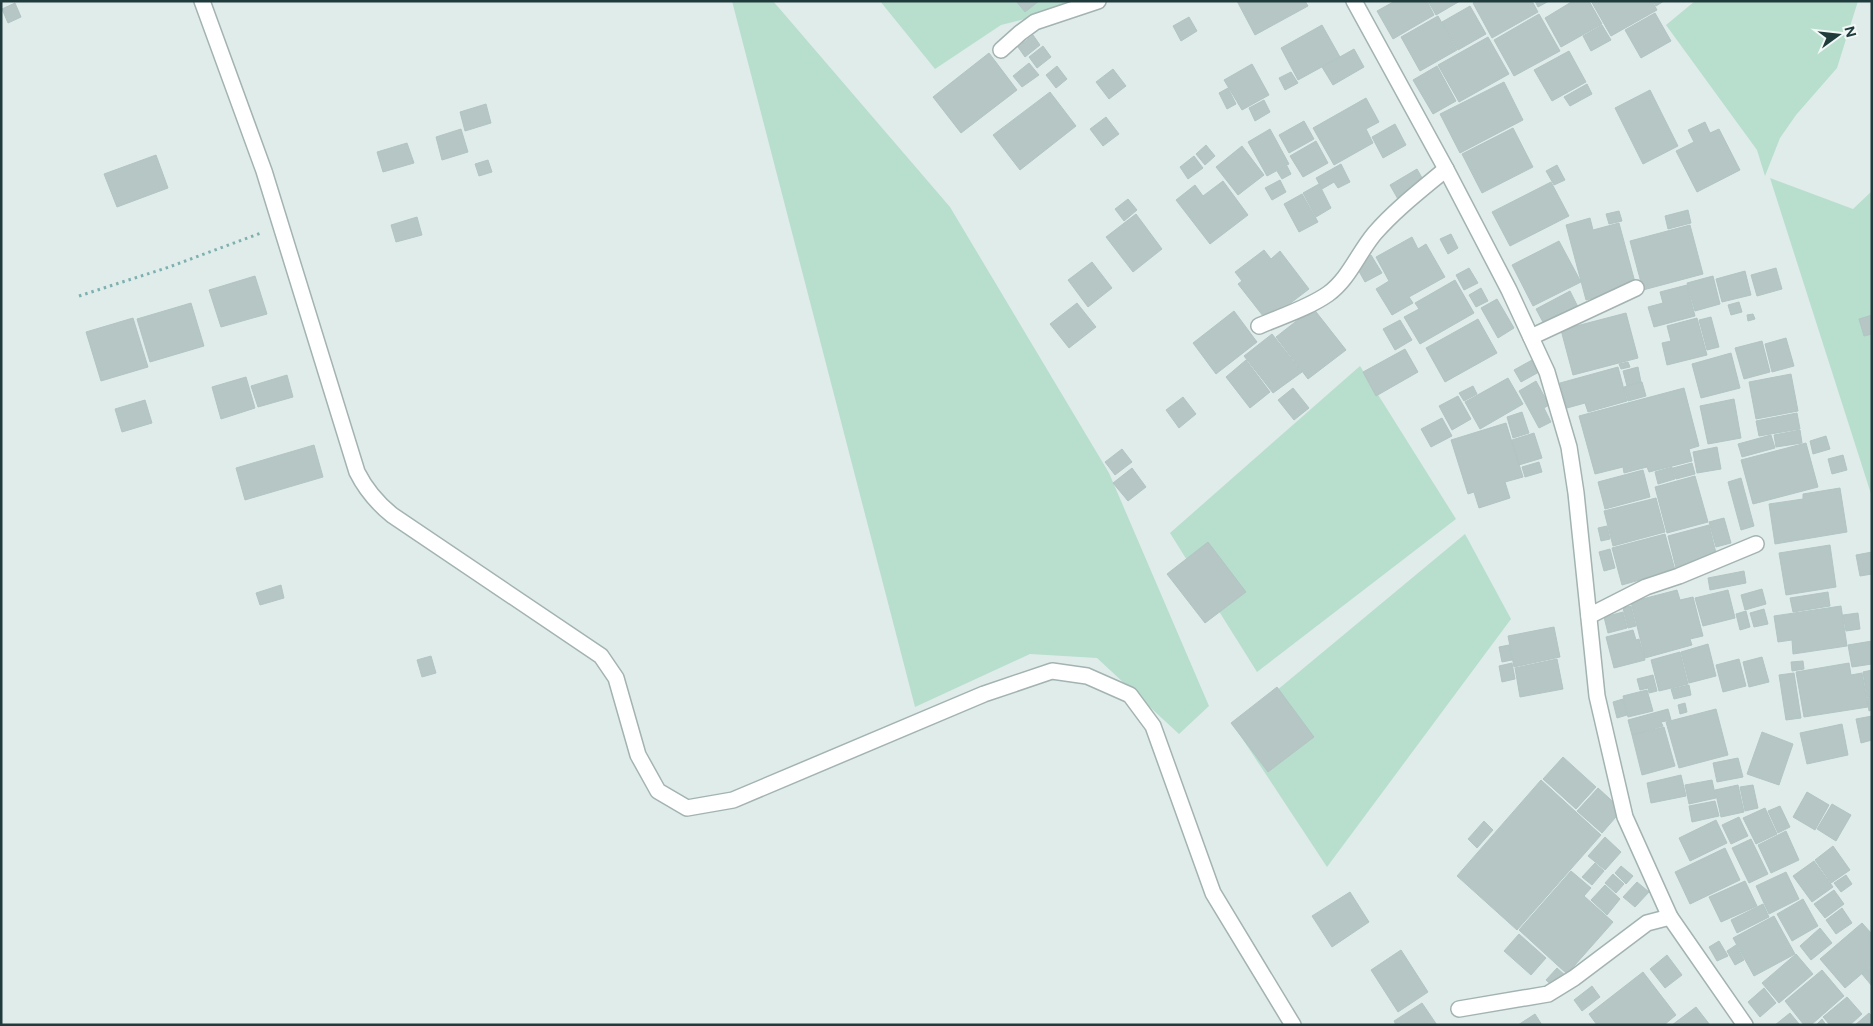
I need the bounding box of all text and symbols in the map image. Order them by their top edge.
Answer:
north arrow [1813,10,1863,60]
text: N [1840,24,1860,39]

